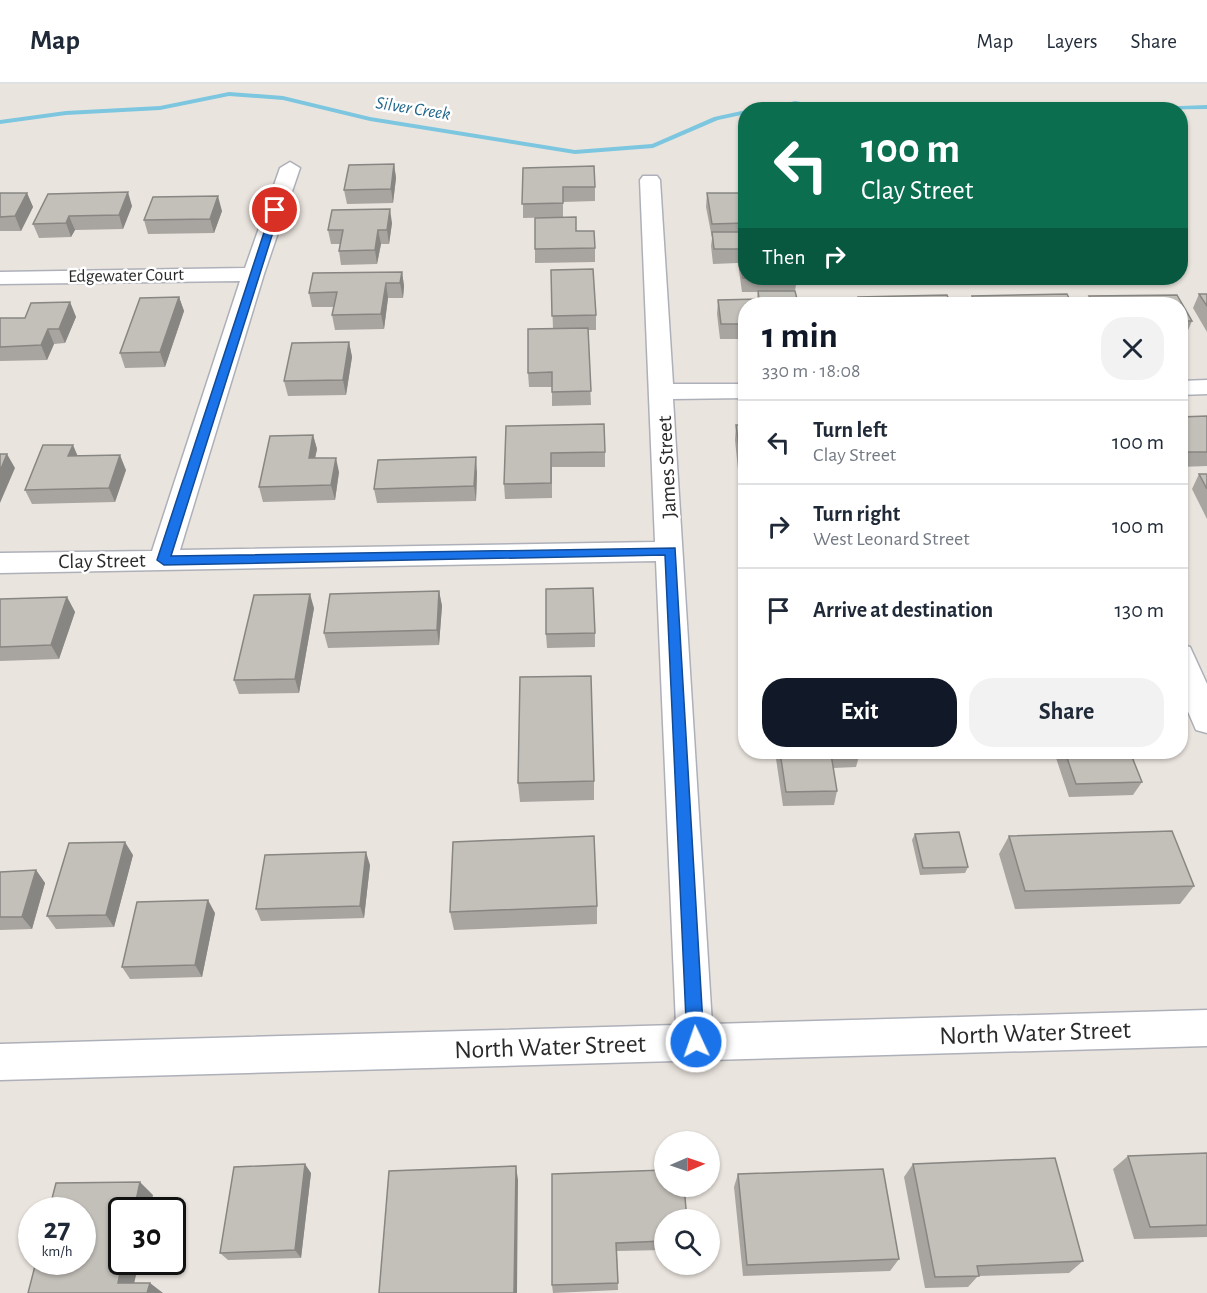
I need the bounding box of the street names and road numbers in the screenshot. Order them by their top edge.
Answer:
street label: Edgewater Court [68,266,184,286]
street label: James Street [654,415,680,519]
street label: Clay Street [58,550,146,572]
street label: North Water Street [939,1017,1131,1049]
street label: North Water Street [454,1031,646,1063]

